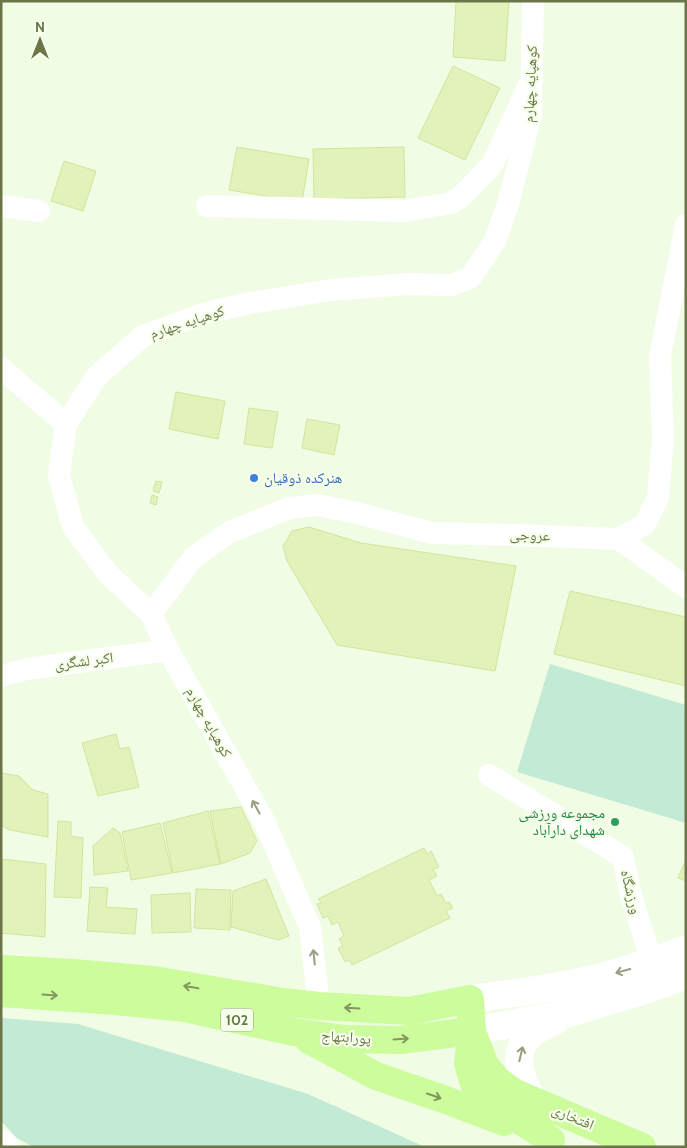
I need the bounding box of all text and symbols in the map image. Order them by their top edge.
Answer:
north arrow [15,15,65,65]
text: N [35,18,45,36]
street label: کوهپایه چهارم [519,45,542,123]
street label: کوهپایه چهارم [147,301,227,343]
place label: هنرکده ذوقیان [264,469,342,488]
marker: هنرکده ذوقیان [248,472,260,484]
street label: عروجی [509,525,551,546]
street label: اکبر لشگری [54,648,114,675]
street label: کوهپایه چهارم [181,684,236,761]
one-way arrow [251,800,261,814]
place label: مجموعه ورزشی شهدای دارآباد [518,804,605,840]
marker: مجموعه ورزشی شهدای دارآباد [609,816,621,828]
street label: ورزشگاه [617,868,645,916]
one-way arrow [309,950,319,966]
one-way arrow [616,967,632,976]
one-way arrow [184,981,200,991]
one-way arrow [42,991,58,1000]
one-way arrow [345,1003,361,1012]
road number: 102 [221,1008,253,1032]
street label: پورابتهاج [320,1026,372,1049]
one-way arrow [393,1035,409,1044]
one-way arrow [516,1046,526,1062]
one-way arrow [425,1092,441,1101]
street label: افتخاری [549,1100,597,1135]

